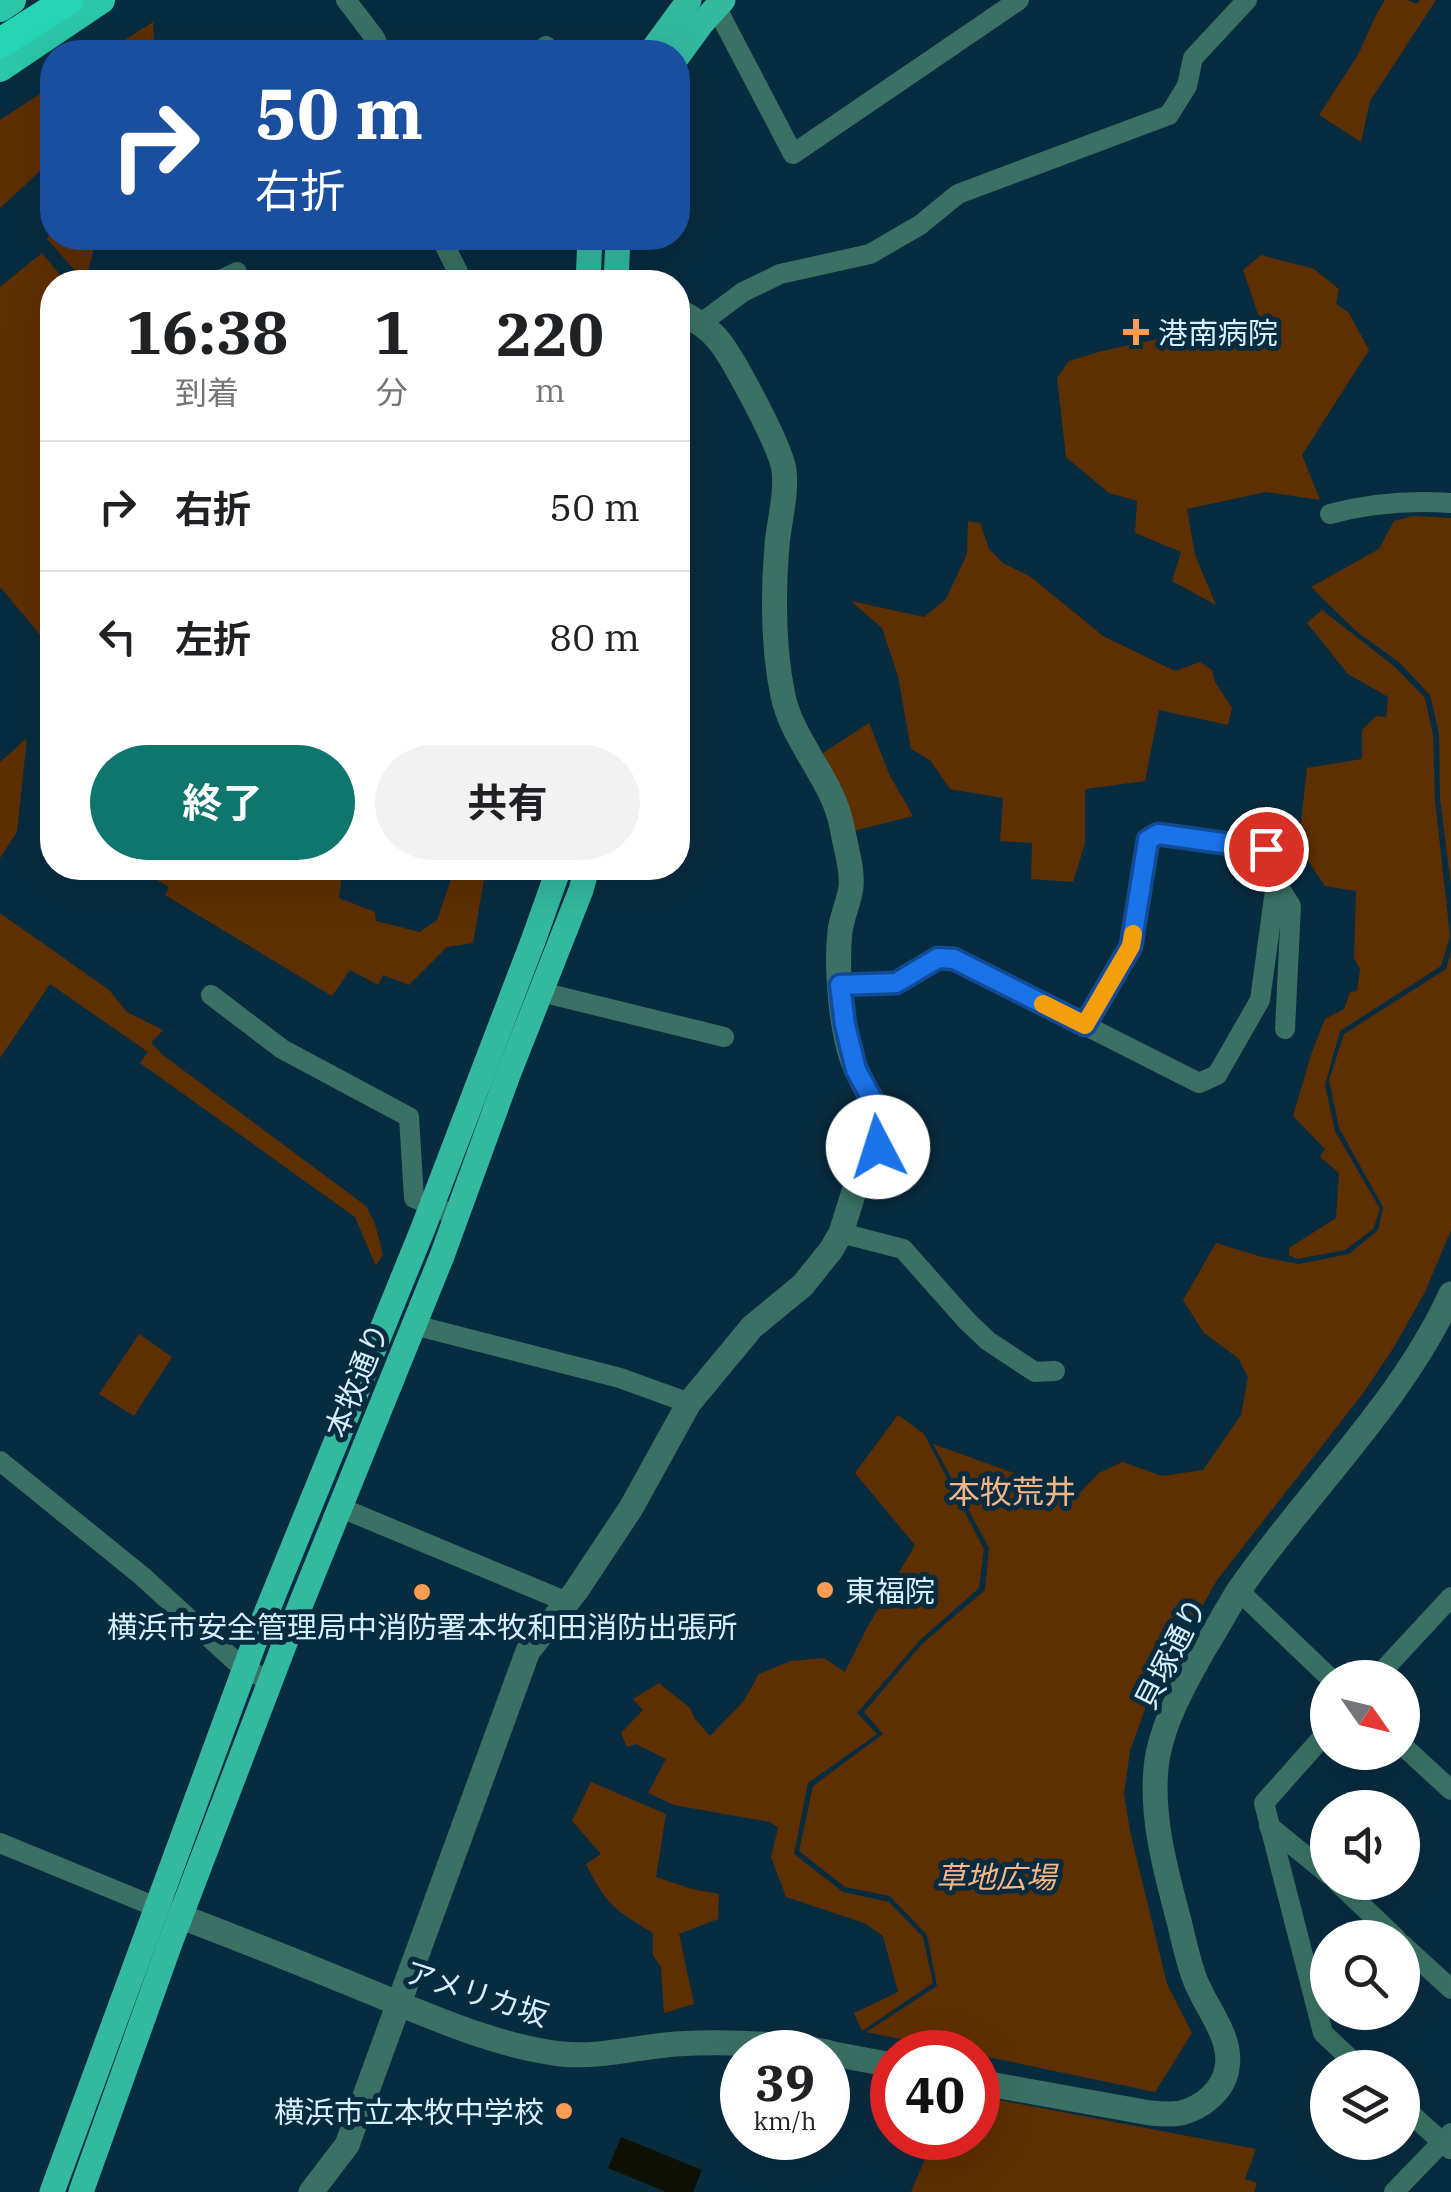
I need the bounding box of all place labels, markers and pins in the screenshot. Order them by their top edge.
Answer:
place label: 港南病院 [1158,313,1278,352]
marker: 港南病院 [1123,319,1149,345]
pin [1224,807,1309,892]
place label: 東福院 [845,1571,935,1610]
marker: 東福院 [814,1579,836,1601]
marker: 横浜市安全管理局中消防署本牧和田消防出張所 [411,1581,433,1603]
place label: 横浜市安全管理局中消防署本牧和田消防出張所 [107,1607,737,1646]
place label: 横浜市立本牧中学校 [274,2092,544,2131]
marker: 横浜市立本牧中学校 [553,2100,575,2122]

